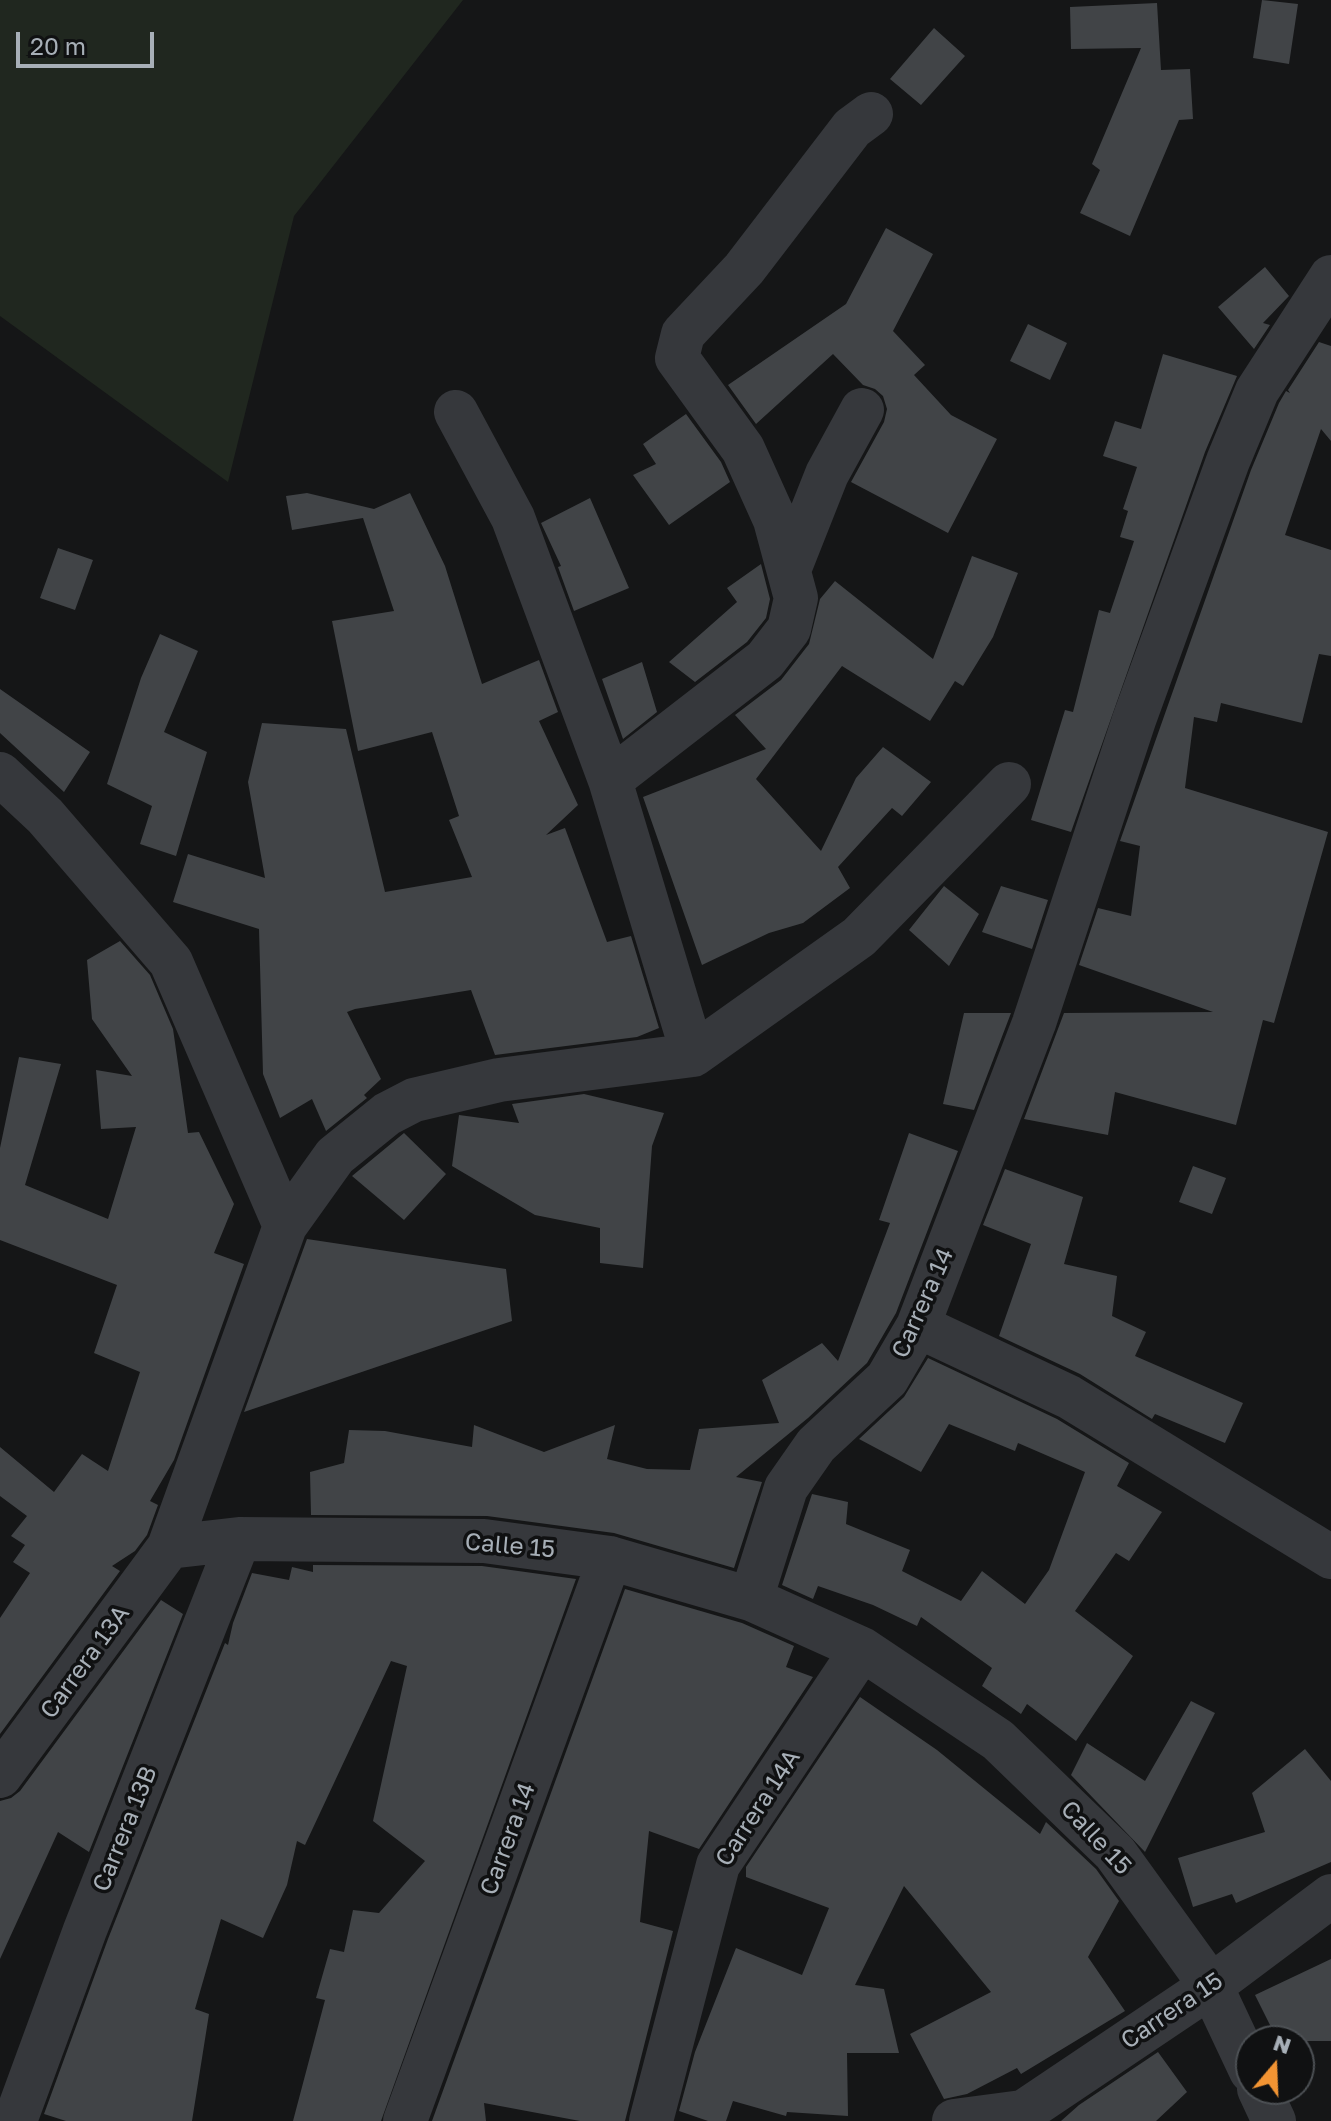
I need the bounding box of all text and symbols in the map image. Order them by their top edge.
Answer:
scale bar [20,16,158,66]
text: 20 m [30,31,86,60]
street label: Carrera 14 [886,1244,960,1362]
street label: Calle 15 [464,1528,556,1564]
street label: Carrera 13A [34,1600,136,1724]
street label: Carrera 14A [710,1744,806,1872]
street label: Carrera 13B [87,1762,163,1896]
street label: Carrera 14 [474,1779,542,1899]
street label: Calle 15 [1055,1795,1137,1881]
street label: Carrera 15 [1116,1966,1228,2056]
north arrow [1235,2025,1315,2105]
text: N [1270,2028,1295,2059]

